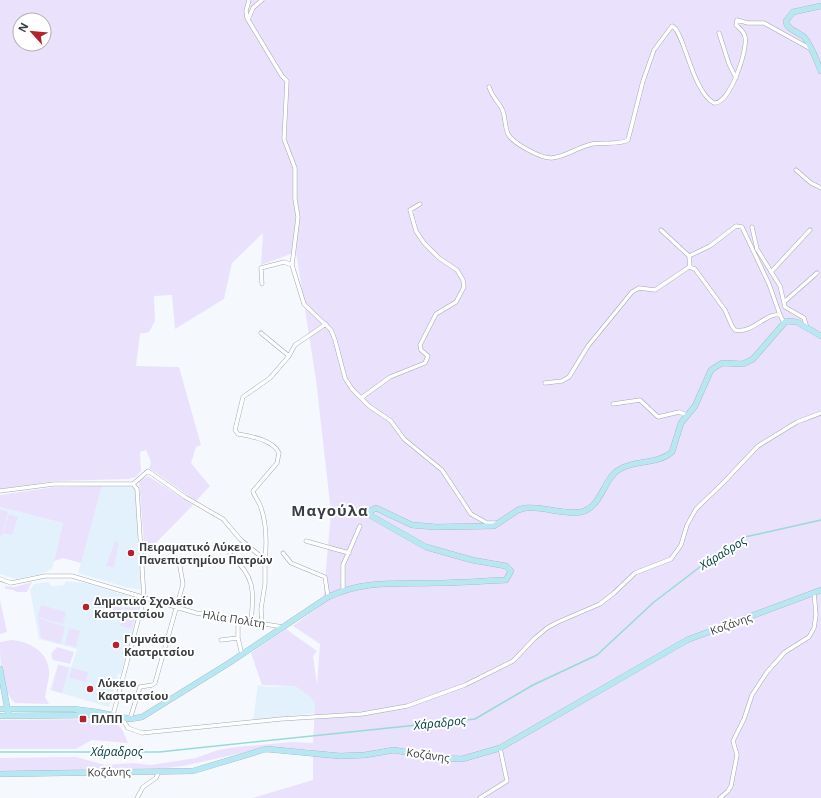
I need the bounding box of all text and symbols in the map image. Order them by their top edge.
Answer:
north arrow [12,12,52,52]
text: N [14,20,31,35]
district label: Μαγούλα [291,500,369,520]
water label: Χάραδρος [695,531,750,574]
place label: Πειραματικό Λύκειο Πανεπιστημίου Πατρών [139,539,273,567]
marker: Πειραματικό Λύκειο Πανεπιστημίου Πατρών [126,548,136,558]
place label: Δημοτικό Σχολείο Καστριτσίου [94,593,194,621]
marker: Δημοτικό Σχολείο Καστριτσίου [81,602,91,612]
street label: Ηλία Πολίτη [202,606,267,631]
street label: Κοζάνης [708,609,754,638]
place label: Γυμνάσιο Καστριτσίου [124,631,194,659]
marker: Γυμνάσιο Καστριτσίου [111,640,121,650]
place label: Λύκειο Καστριτσίου [98,675,168,703]
marker: Λύκειο Καστριτσίου [85,684,95,694]
place label: ΠΛΠΠ [91,711,123,726]
water label: Χάραδρος [412,711,467,734]
marker: ΠΛΠΠ [78,714,88,724]
water label: Χάραδρος [90,743,144,760]
street label: Κοζάνης [406,744,451,765]
street label: Κοζάνης [87,764,131,779]

